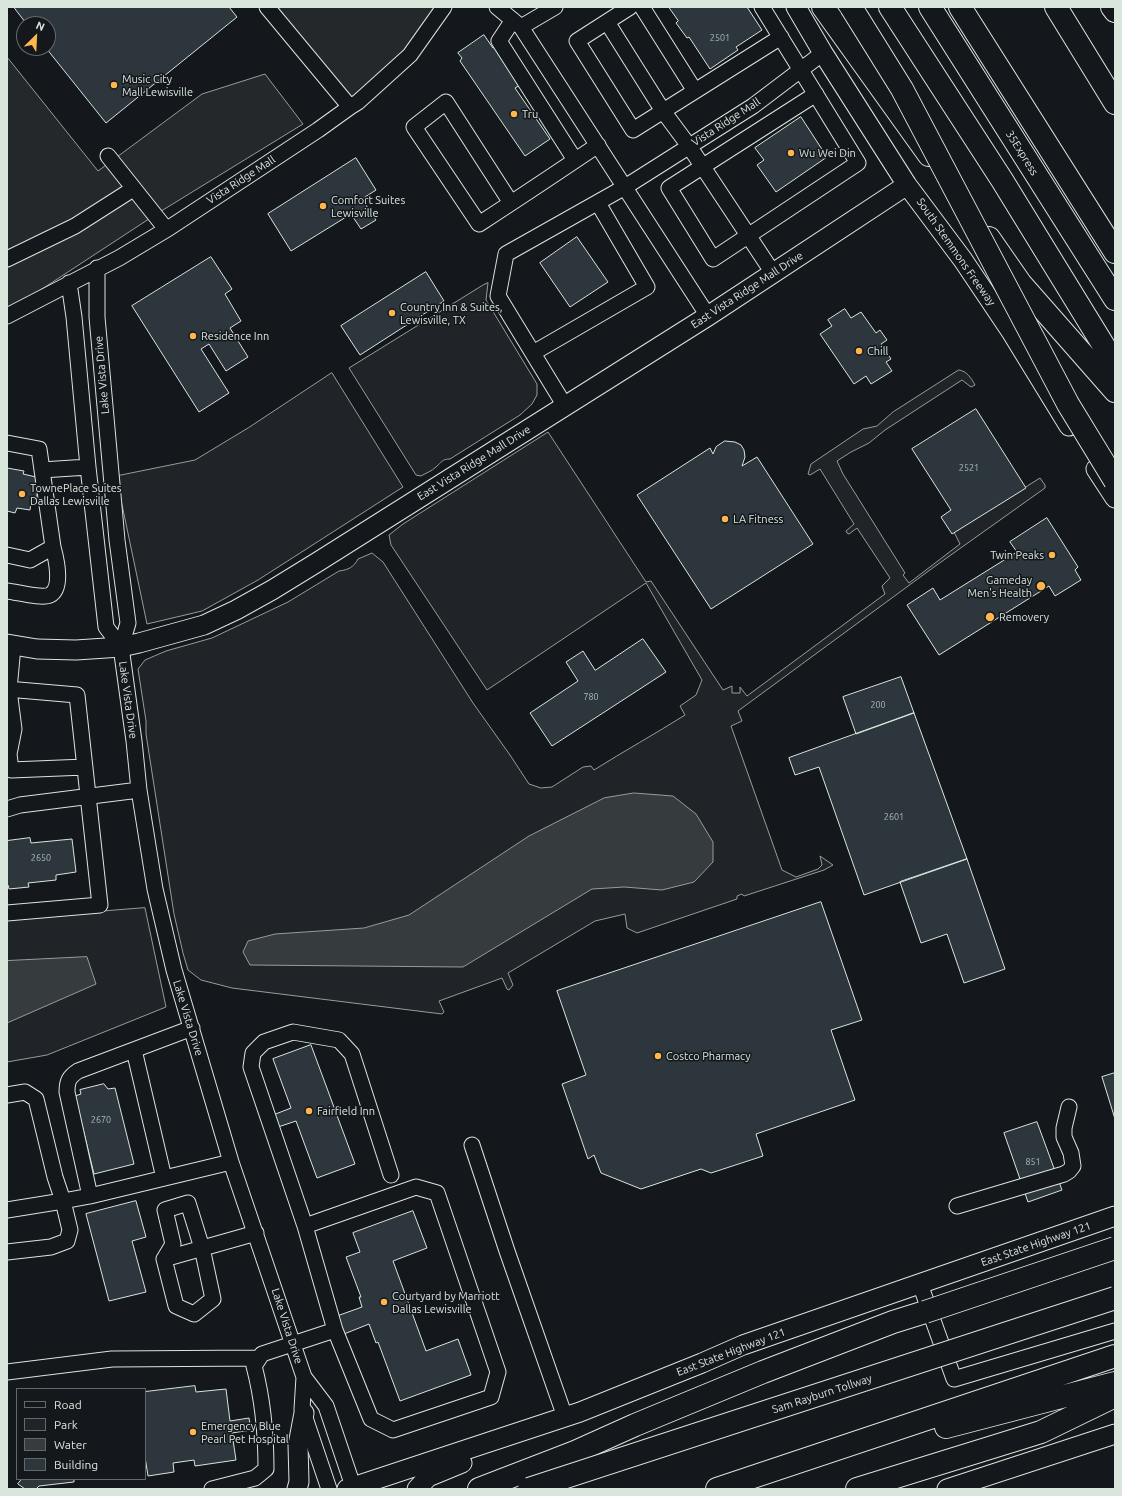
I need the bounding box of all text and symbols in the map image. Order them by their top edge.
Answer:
north arrow [16,16,56,56]
text: N [34,19,47,33]
house number: 2501 [710,33,730,43]
place label: Music City Mall Lewisville [122,72,193,98]
marker: Music City Mall Lewisville [109,80,119,90]
street label: Vista Ridge Mall [689,95,763,149]
place label: Tru [522,107,538,121]
marker: Tru [509,109,519,119]
street label: 35Express [1003,128,1041,178]
place label: Wu Wei Din [799,146,856,160]
marker: Wu Wei Din [786,148,796,158]
street label: Vista Ridge Mall [204,153,278,207]
place label: Comfort Suites Lewisville [331,193,405,219]
street label: South Stemmons Freeway [914,196,998,308]
marker: Comfort Suites Lewisville [318,201,328,211]
street label: East Vista Ridge Mall Drive [688,249,806,331]
place label: Country Inn & Suites, Lewisville, TX [400,300,502,326]
marker: Country Inn & Suites, Lewisville, TX [387,308,397,318]
place label: Residence Inn [201,329,269,343]
marker: Residence Inn [188,331,198,341]
street label: Lake Vista Drive [92,335,112,415]
place label: Chill [867,344,888,358]
marker: Chill [854,346,864,356]
street label: East Vista Ridge Mall Drive [415,423,533,503]
house number: 2521 [959,463,979,473]
place label: TownePlace Suites Dallas Lewisville [30,481,122,507]
marker: TownePlace Suites Dallas Lewisville [17,489,27,499]
place label: LA Fitness [733,512,783,526]
marker: LA Fitness [720,514,730,524]
place label: Twin Peaks [990,548,1044,562]
marker: Twin Peaks [1047,550,1057,560]
place label: Gameday Men's Health [967,573,1032,599]
marker: Gameday Men's Health [1035,580,1047,592]
place label: Removery [999,610,1049,624]
marker: Removery [984,611,996,623]
street label: Lake Vista Drive [116,660,140,740]
house number: 780 [583,692,599,702]
house number: 200 [870,700,886,710]
house number: 2601 [884,812,904,822]
house number: 2650 [31,853,51,863]
street label: Lake Vista Drive [170,979,206,1057]
place label: Costco Pharmacy [666,1049,751,1063]
marker: Costco Pharmacy [653,1051,663,1061]
place label: Fairfield Inn [317,1104,375,1118]
marker: Fairfield Inn [304,1106,314,1116]
house number: 2670 [91,1115,111,1125]
house number: 851 [1025,1157,1041,1167]
street label: East State Highway 121 [979,1219,1093,1269]
street label: Lake Vista Drive [269,1287,305,1365]
place label: Courtyard by Marriott Dallas Lewisville [392,1289,500,1315]
marker: Courtyard by Marriott Dallas Lewisville [379,1297,389,1307]
street label: East State Highway 121 [675,1325,787,1379]
street label: Sam Rayburn Tollway [770,1372,874,1416]
legend [16,1388,146,1480]
text: Road [54,1398,82,1411]
text: Park [54,1418,78,1431]
place label: Emergency Blue Pearl Pet Hospital [201,1419,289,1445]
marker: Emergency Blue Pearl Pet Hospital [188,1427,198,1437]
text: Water [54,1438,87,1451]
text: Building [54,1458,98,1471]

